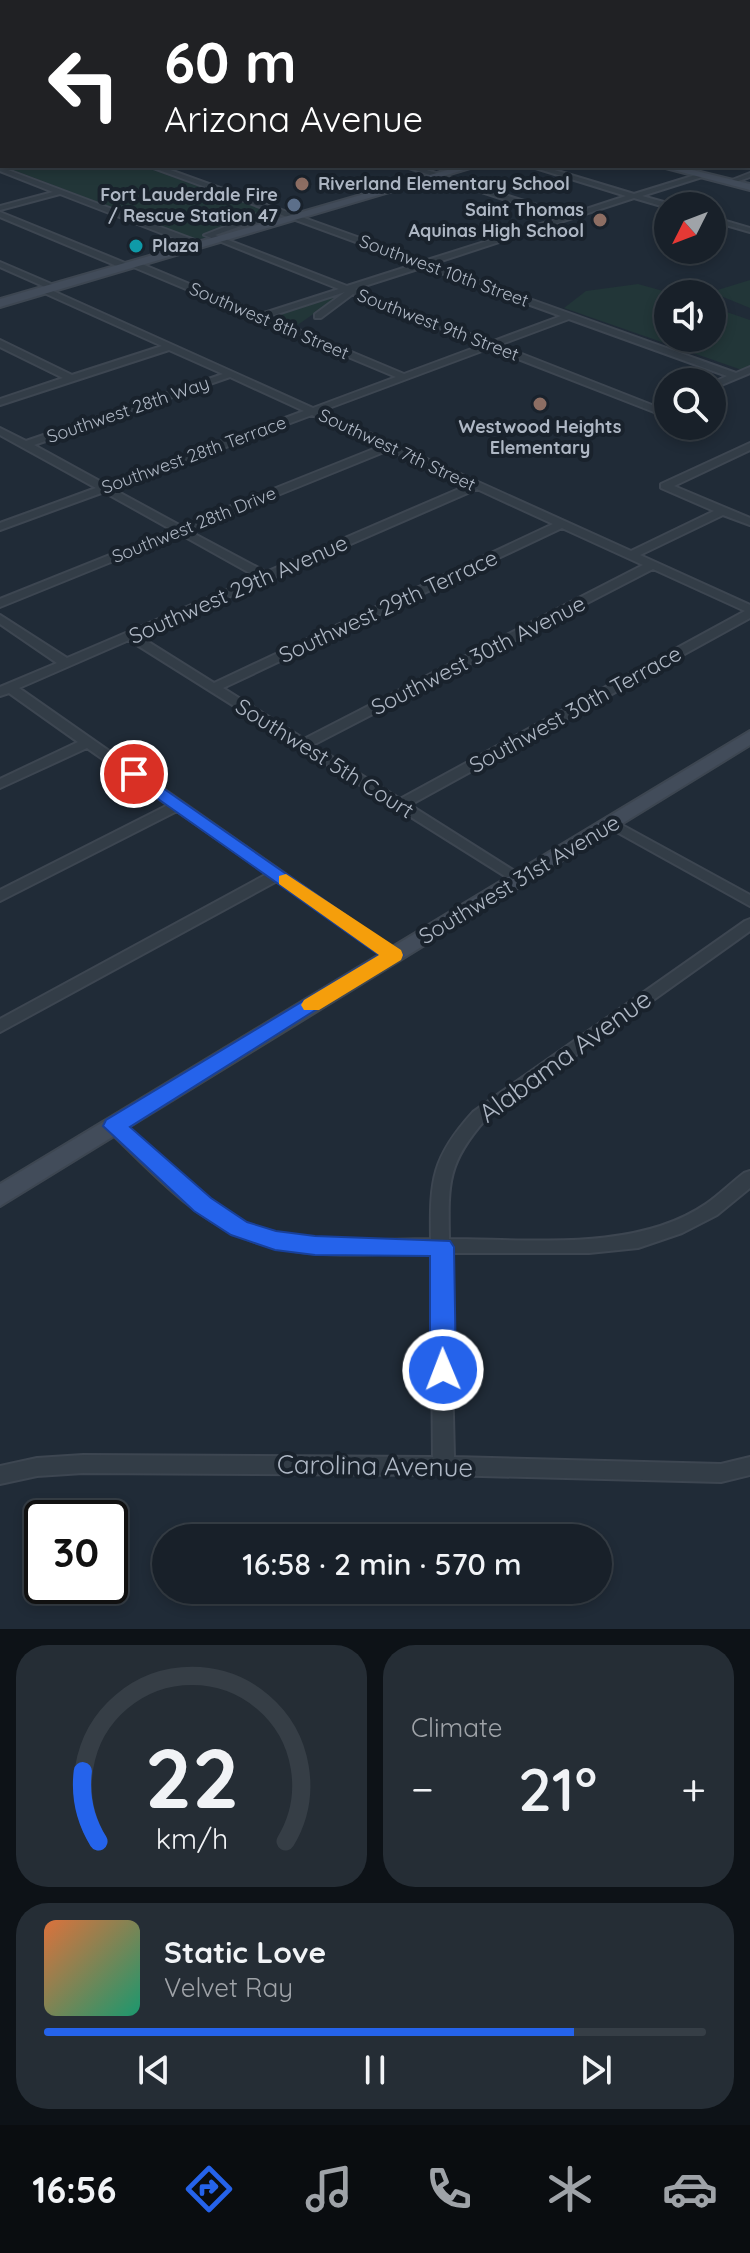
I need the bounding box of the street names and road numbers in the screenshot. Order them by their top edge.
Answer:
street label: Southwest 10th Street [356,229,532,312]
street label: Southwest 8th Street [186,277,352,365]
street label: Southwest 9th Street [354,283,522,366]
street label: Southwest 28th Way [44,371,212,448]
street label: Southwest 7th Street [315,403,479,496]
street label: Southwest 28th Terrace [98,410,289,499]
street label: Southwest 28th Drive [108,481,279,568]
street label: Southwest 29th Avenue [124,528,352,650]
street label: Southwest 29th Terrace [274,543,502,669]
street label: Southwest 30th Avenue [366,589,590,721]
street label: Southwest 30th Terrace [464,639,686,779]
street label: Southwest 5th Court [231,692,419,824]
street label: Southwest 31st Avenue [413,808,625,950]
street label: Alabama Avenue [472,982,658,1129]
street label: Carolina Avenue [277,1447,473,1484]

